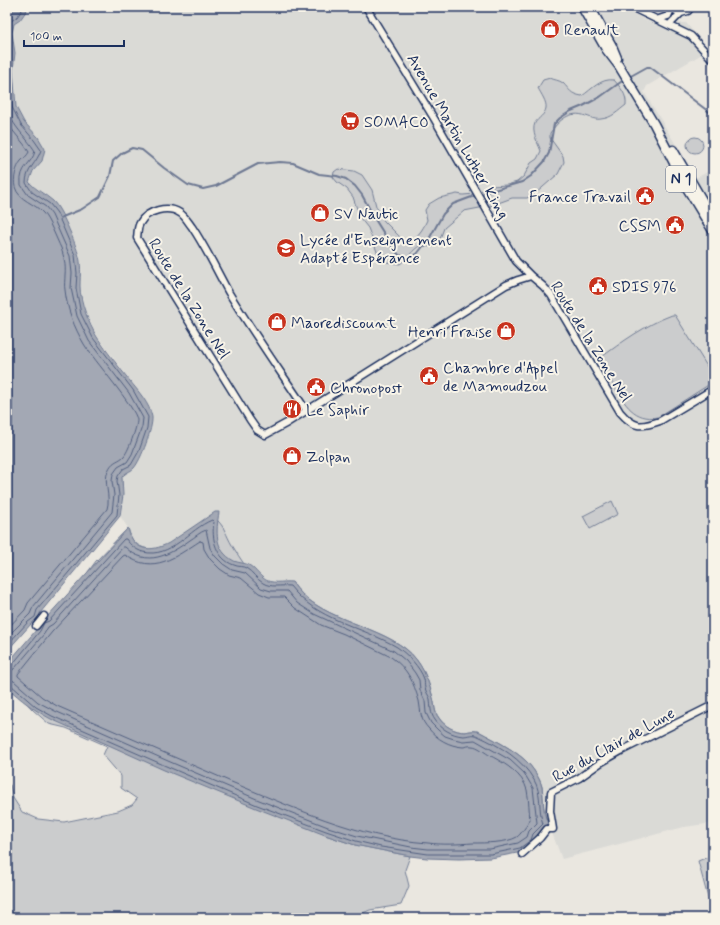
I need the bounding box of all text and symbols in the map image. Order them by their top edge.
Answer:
shop icon: Renault [539,18,561,40]
place label: Renault [564,20,620,41]
scale bar [24,22,124,48]
text: 100 m [30,29,62,45]
street label: Avenue Martin Luther King [402,50,514,223]
supermarket icon: SOMACO [339,110,361,132]
place label: SOMACO [364,112,429,133]
road number: N 1 [666,166,696,192]
public building icon: France Travail [634,185,656,207]
place label: France Travail [529,187,631,208]
shop icon: SV Nautic [309,202,331,224]
place label: SV Nautic [334,204,399,225]
public building icon: CSSM [664,214,686,236]
place label: CSSM [618,216,661,237]
place label: Lycée d'Enseignement Adapté Espérance [300,230,452,269]
street label: Route de la Zone Nel [143,235,234,363]
school or university icon: Lycée d'Enseignement Adapté Espérance [275,237,297,259]
public building icon: SDIS 976 [587,275,609,297]
place label: SDIS 976 [612,277,676,298]
street label: Route de la Zone Nel [545,278,636,406]
shop icon: Maorediscount [266,311,288,333]
place label: Maorediscount [291,313,397,334]
shop icon: Henri Fraise [495,320,517,342]
place label: Henri Fraise [408,322,492,343]
place label: Chambre d'Appel de Mamoudzou [443,358,558,397]
public building icon: Chambre d'Appel de Mamoudzou [418,365,440,387]
public building icon: Chronopost [305,376,327,398]
place label: Chronopost [330,378,402,399]
restaurant icon: Le Saphir [281,398,303,420]
place label: Le Saphir [306,400,369,421]
shop icon: Zolpan [281,445,303,467]
place label: Zolpan [306,447,350,468]
street label: Rue du Clair de Lune [549,703,679,788]

